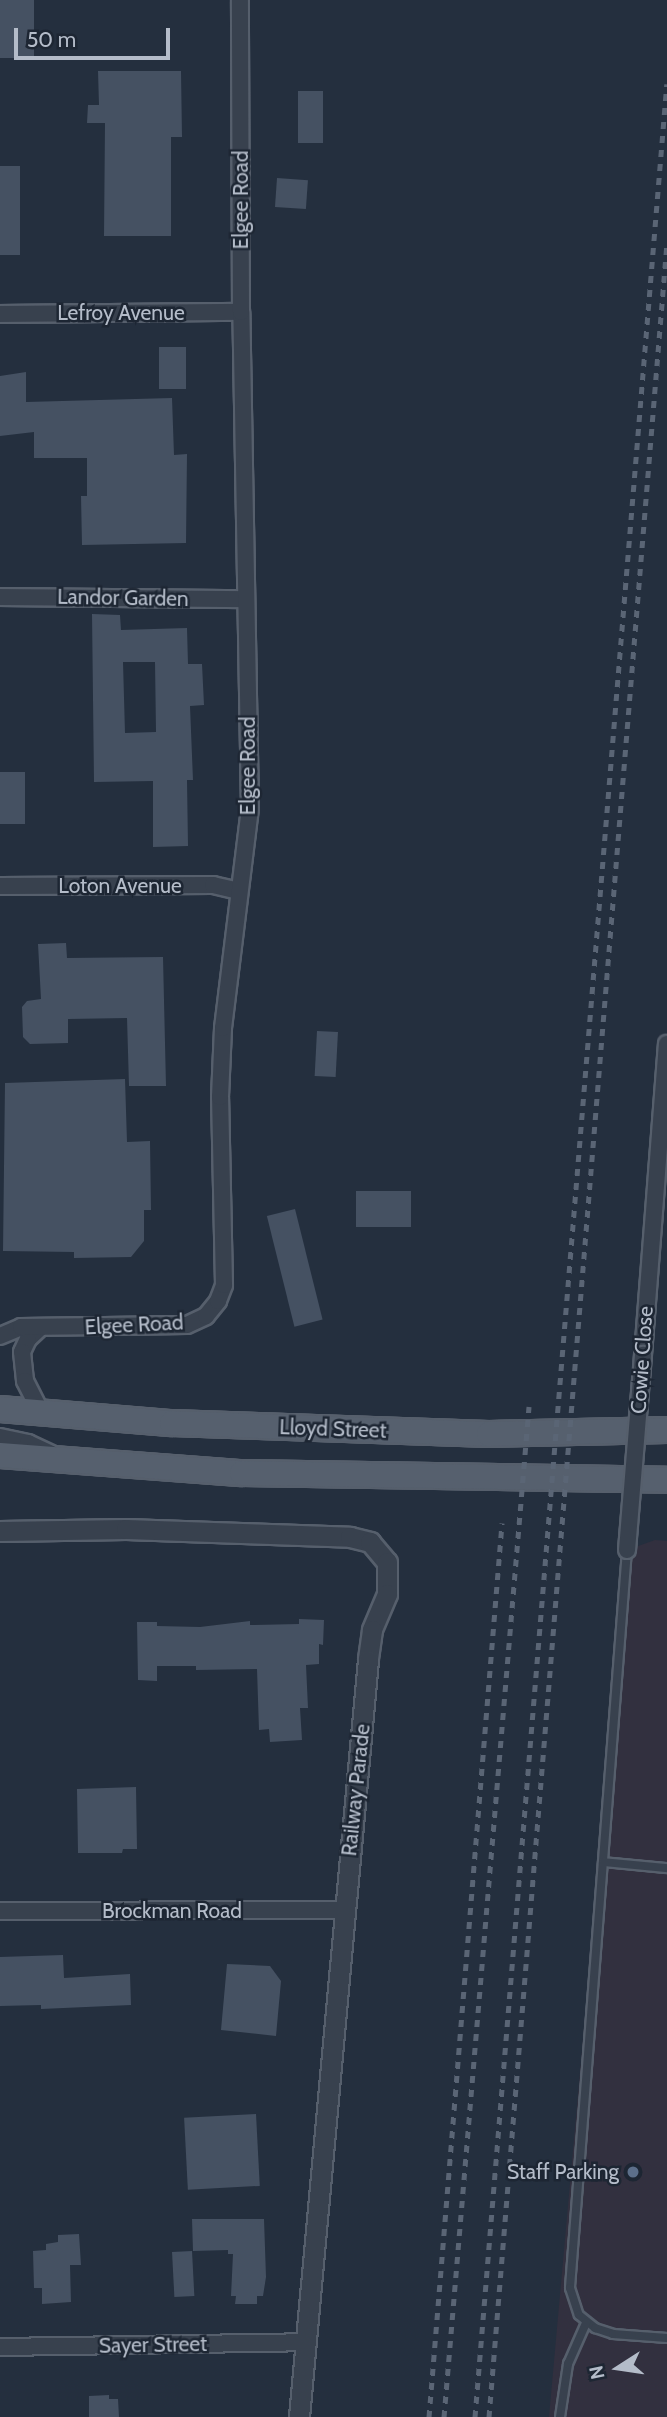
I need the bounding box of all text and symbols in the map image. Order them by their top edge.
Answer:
scale bar [18,14,173,58]
text: 50 m [27,27,76,52]
street label: Elgee Road [228,151,254,249]
street label: Lefroy Avenue [57,300,185,326]
street label: Landor Garden [57,584,189,612]
street label: Elgee Road [235,717,261,815]
street label: Loton Avenue [58,873,182,899]
street label: Cowie Close [626,1305,658,1415]
street label: Elgee Road [84,1310,184,1340]
street label: Lloyd Street [279,1415,387,1443]
street label: Railway Parade [337,1723,375,1857]
street label: Brockman Road [102,1898,242,1924]
place label: Staff Parking [507,2159,619,2185]
marker: Staff Parking [625,2164,641,2180]
street label: Sayer Street [99,2331,207,2359]
north arrow [583,2333,653,2403]
text: N [584,2364,610,2381]

